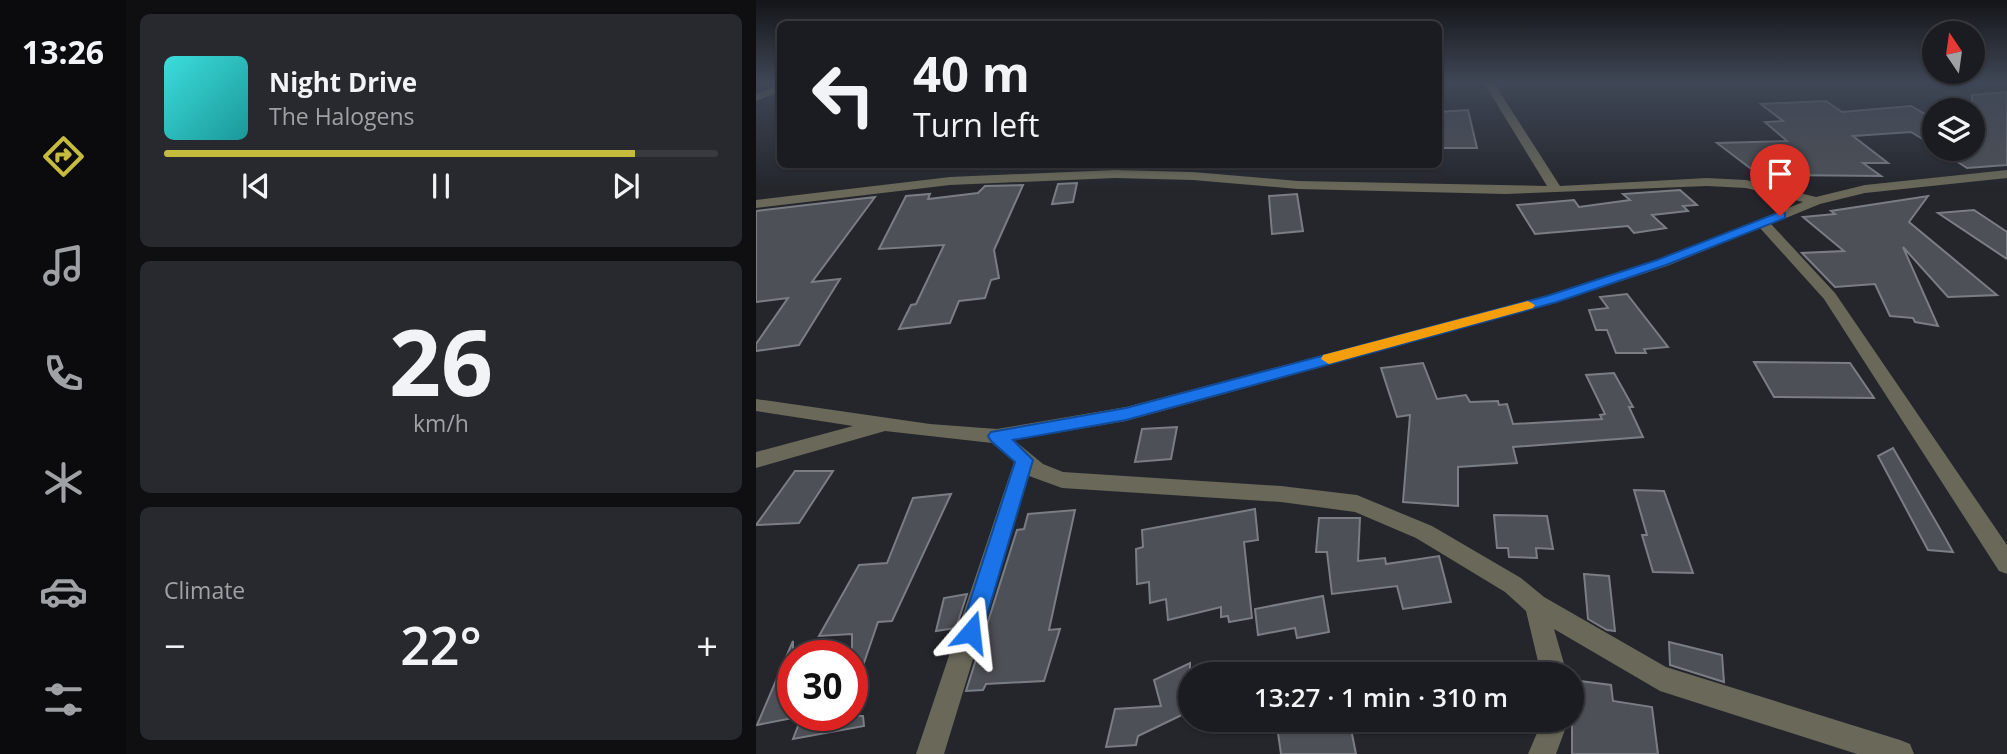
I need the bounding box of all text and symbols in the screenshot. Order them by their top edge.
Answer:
north arrow [1922,21,1984,84]
map controls [1922,21,1985,161]
text: 13:26 [22,30,104,73]
text: 40 m [913,40,1030,106]
icon: left [798,49,889,140]
text: Night Drive [269,64,417,100]
button: layers [1922,98,1985,161]
text: The Halogens [269,100,415,132]
text: Turn left [913,103,1039,146]
icon: directions [39,132,88,181]
pin [1750,144,1810,216]
icon: arrive [1761,155,1799,193]
icon: previous [237,167,275,205]
icon: pause [422,167,460,205]
icon: next [607,167,645,205]
icon: music [39,241,88,290]
text: 26 [389,299,493,423]
icon: phone [39,349,88,398]
text: km/h [413,407,469,439]
icon: climate [39,458,88,507]
icon: car [39,567,88,616]
text: Climate [164,574,245,606]
position arrow [934,595,1008,669]
text: 22° [400,609,482,680]
text: − [164,619,186,671]
text: + [696,619,718,671]
speed limit sign: 30 [777,640,868,731]
icon: filters [39,675,88,724]
text: 13:27 · 1 min · 310 m [1254,679,1508,715]

